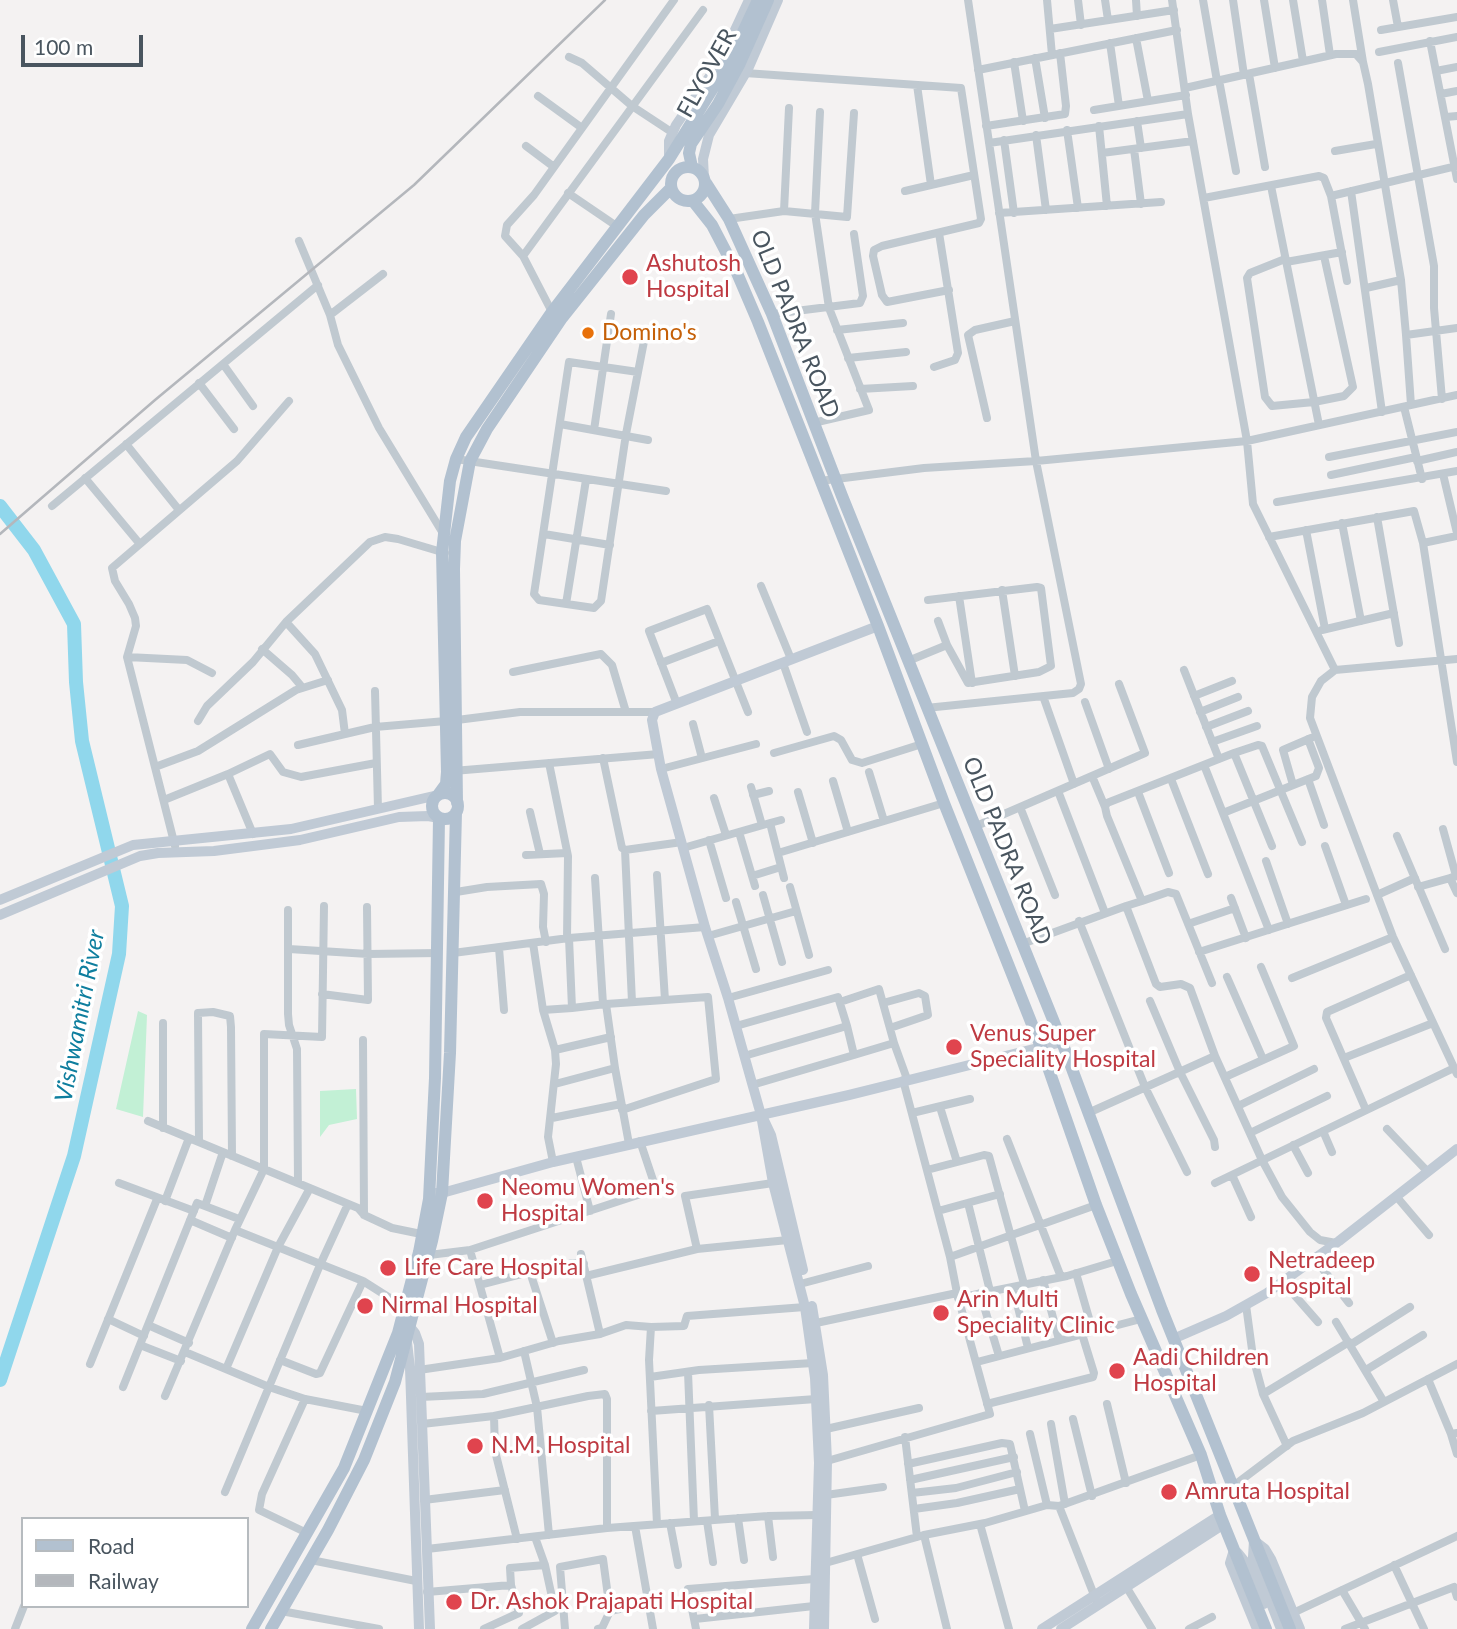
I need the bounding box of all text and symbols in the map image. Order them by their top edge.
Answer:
scale bar [24,21,147,65]
street label: FLYOVER [671,24,743,122]
text: 100 m [34,34,93,59]
street label: OLD PADRA ROAD [745,226,845,422]
place label: Ashutosh Hospital [646,250,741,304]
marker: Ashutosh Hospital [620,267,640,287]
place label: Domino's [602,319,697,347]
marker: Domino's [580,325,596,341]
street label: OLD PADRA ROAD [957,753,1057,949]
water label: Vishwamitri River [49,928,111,1104]
place label: Venus Super Speciality Hospital [970,1020,1156,1074]
marker: Venus Super Speciality Hospital [944,1037,964,1057]
place label: Neomu Women's Hospital [501,1174,675,1228]
marker: Neomu Women's Hospital [475,1191,495,1211]
place label: Netradeep Hospital [1268,1247,1375,1301]
place label: Life Care Hospital [404,1254,583,1282]
marker: Life Care Hospital [378,1258,398,1278]
marker: Netradeep Hospital [1242,1264,1262,1284]
place label: Arin Multi Speciality Clinic [957,1286,1115,1340]
place label: Nirmal Hospital [381,1292,538,1320]
marker: Nirmal Hospital [355,1296,375,1316]
marker: Arin Multi Speciality Clinic [931,1303,951,1323]
place label: Aadi Children Hospital [1133,1344,1269,1398]
marker: Aadi Children Hospital [1107,1361,1127,1381]
place label: N.M. Hospital [491,1432,630,1460]
marker: N.M. Hospital [465,1436,485,1456]
place label: Amruta Hospital [1185,1478,1350,1506]
marker: Amruta Hospital [1159,1482,1179,1502]
legend [21,1517,248,1608]
text: Road [88,1533,135,1558]
text: Railway [88,1568,159,1593]
place label: Dr. Ashok Prajapati Hospital [470,1588,753,1616]
marker: Dr. Ashok Prajapati Hospital [444,1592,464,1612]

